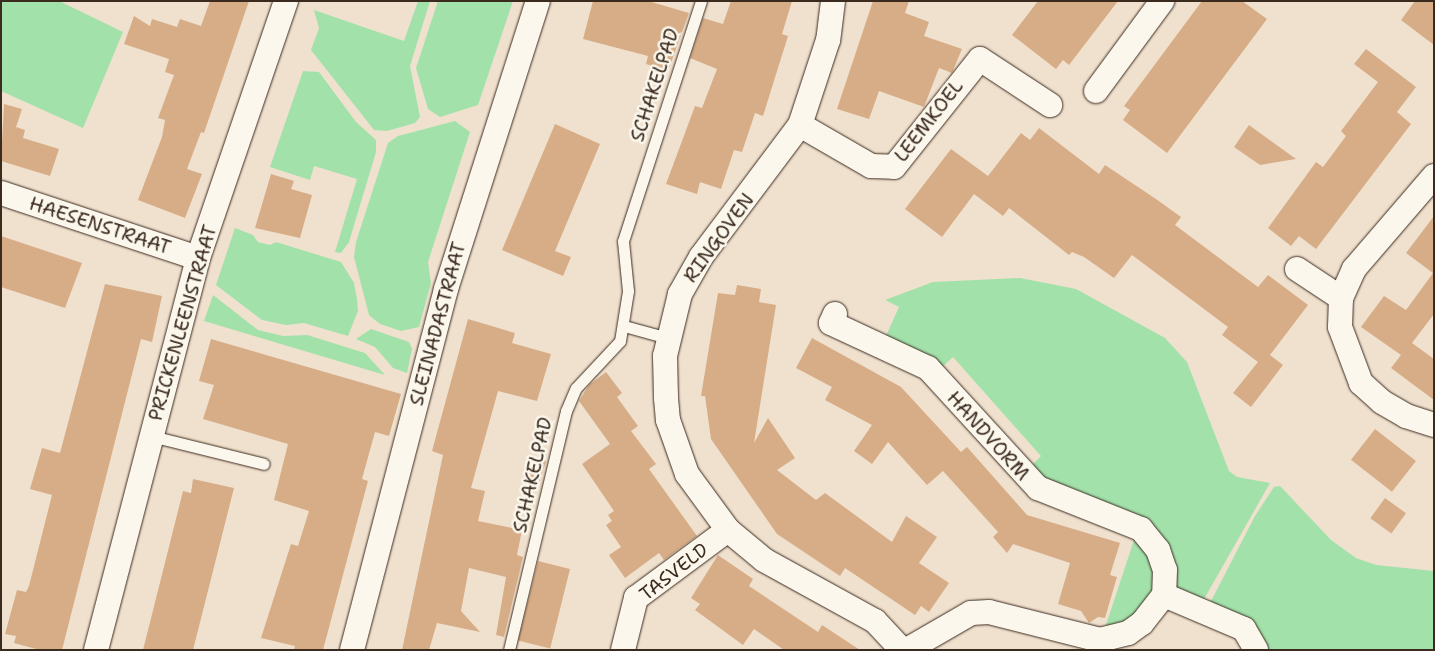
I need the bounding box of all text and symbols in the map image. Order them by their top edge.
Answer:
street label: SCHAKELPAD [626,25,684,145]
street label: LEEMKOEL [890,75,968,167]
street label: RINGOVEN [679,189,759,287]
street label: HAESENSTRAAT [26,192,174,260]
street label: PRICKENLEENSTRAAT [144,222,222,424]
street label: SLEINADASTRAAT [405,240,471,408]
street label: HANDVORM [942,387,1034,485]
street label: SCHAKELPAD [509,415,557,535]
street label: TASVELD [635,538,713,606]

